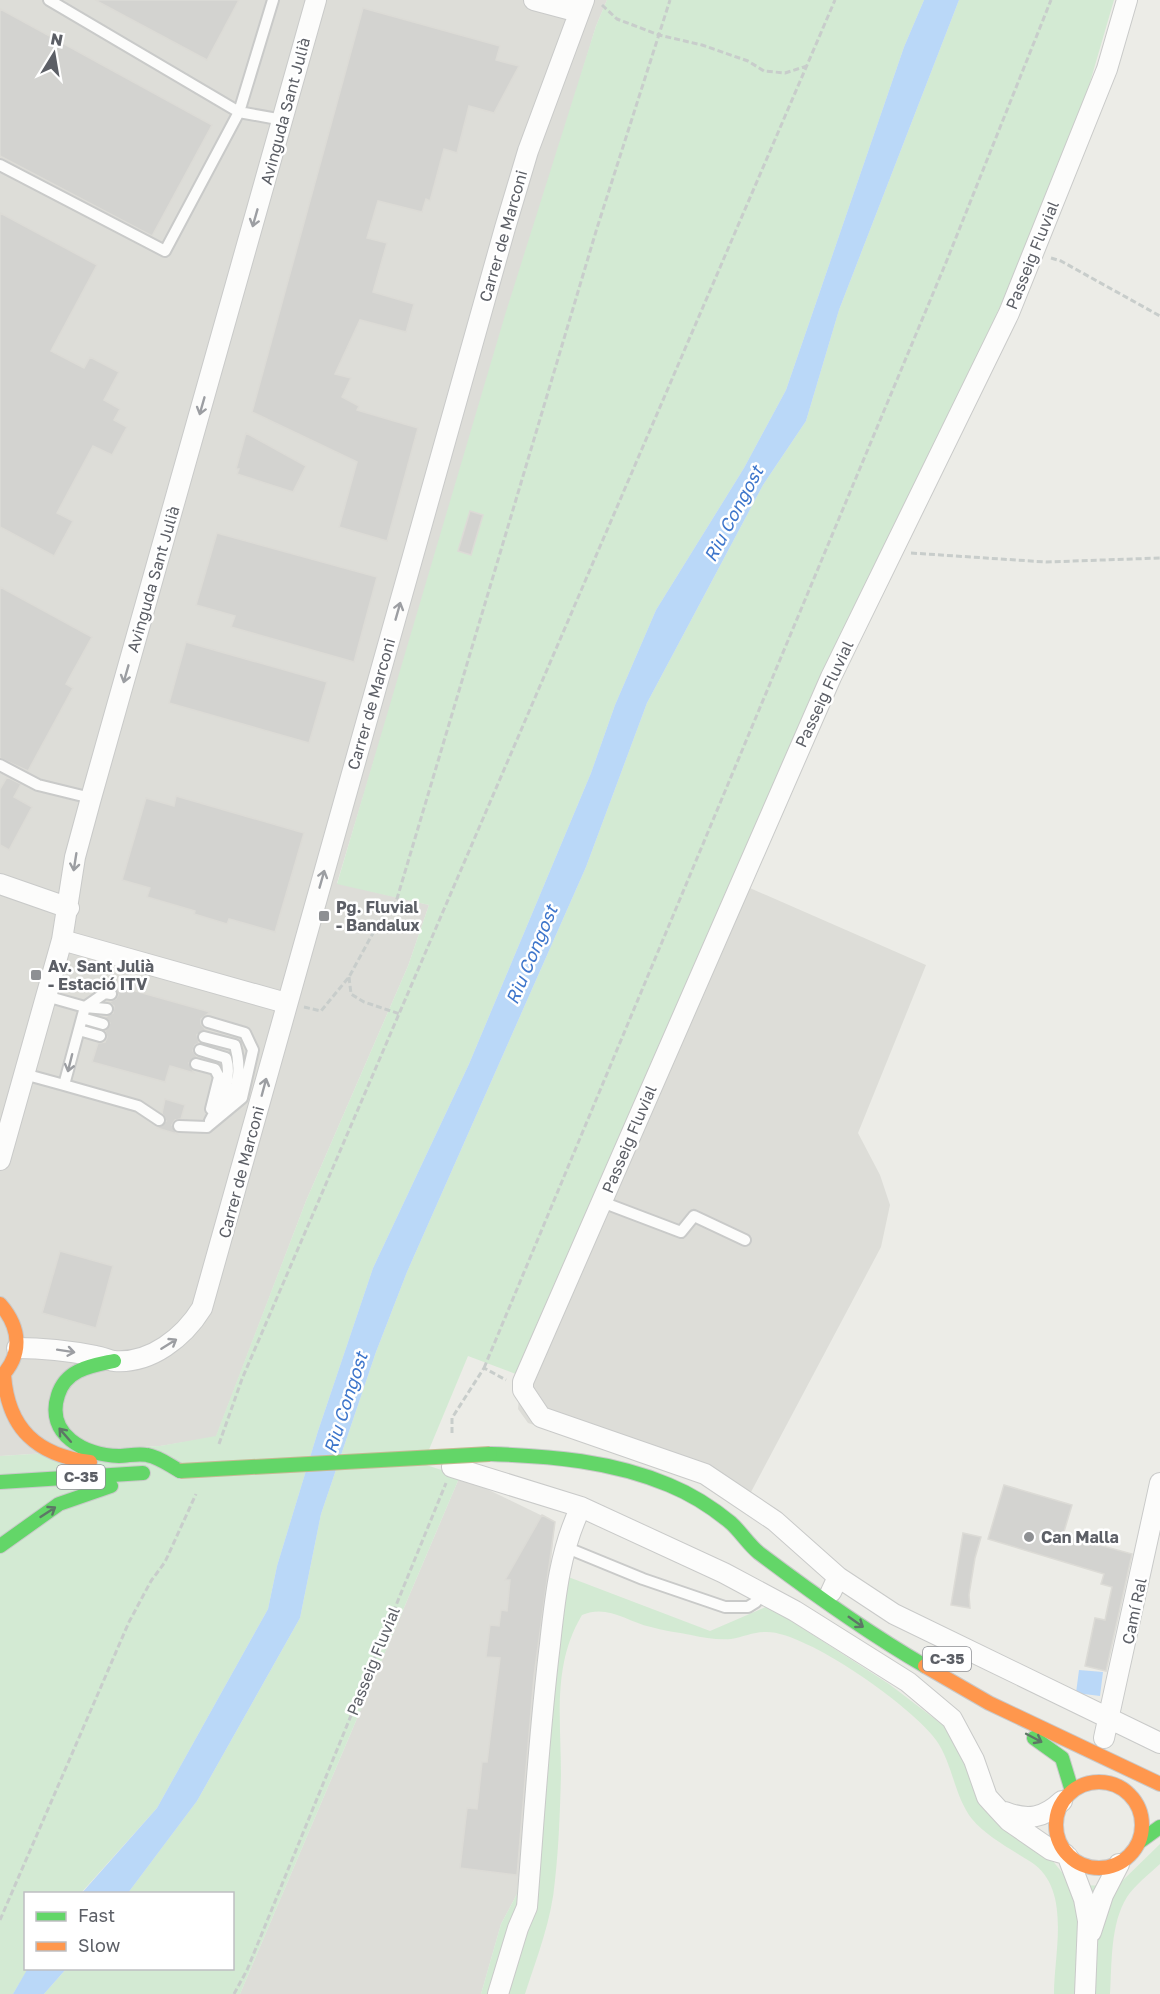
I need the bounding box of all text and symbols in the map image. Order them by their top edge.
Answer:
north arrow [24,24,84,84]
text: N [49,28,65,50]
street label: Avinguda Sant Julià [256,35,314,187]
street label: Carrer de Marconi [475,168,531,304]
street label: Passeig Fluvial [1001,198,1063,312]
one-way arrow [249,208,260,227]
one-way arrow [196,396,207,415]
water label: Riu Congost [699,460,768,565]
street label: Avinguda Sant Julià [122,503,184,655]
one-way arrow [392,601,404,620]
street label: Carrer de Marconi [343,636,399,772]
street label: Passeig Fluvial [791,637,857,751]
one-way arrow [120,664,131,683]
one-way arrow [69,852,80,872]
one-way arrow [317,870,328,889]
place label: Pg. Fluvial - Bandalux [336,897,420,935]
water label: Riu Congost [500,900,562,1007]
marker: Pg. Fluvial - Bandalux [317,909,331,923]
place label: Av. Sant Julià - Estació ITV [48,956,154,994]
marker: Av. Sant Julià - Estació ITV [29,968,43,982]
one-way arrow [64,1054,75,1073]
one-way arrow [258,1078,270,1097]
street label: Passeig Fluvial [597,1082,661,1196]
street label: Carrer de Marconi [214,1104,268,1240]
one-way arrow [160,1337,177,1349]
one-way arrow [56,1346,75,1357]
water label: Riu Congost [318,1348,372,1456]
one-way arrow [58,1427,72,1442]
road number: C-35 [57,1465,105,1489]
one-way arrow [39,1506,55,1518]
place label: Can Malla [1041,1527,1119,1547]
marker: Can Malla [1022,1530,1036,1544]
street label: Camí Ral [1117,1576,1151,1646]
street label: Passeig Fluvial [342,1604,404,1718]
one-way arrow [847,1616,863,1628]
road number: C-35 [923,1647,971,1671]
one-way arrow [1024,1733,1042,1744]
legend [24,1892,234,1970]
text: Fast [78,1904,115,1926]
text: Slow [78,1934,121,1956]

